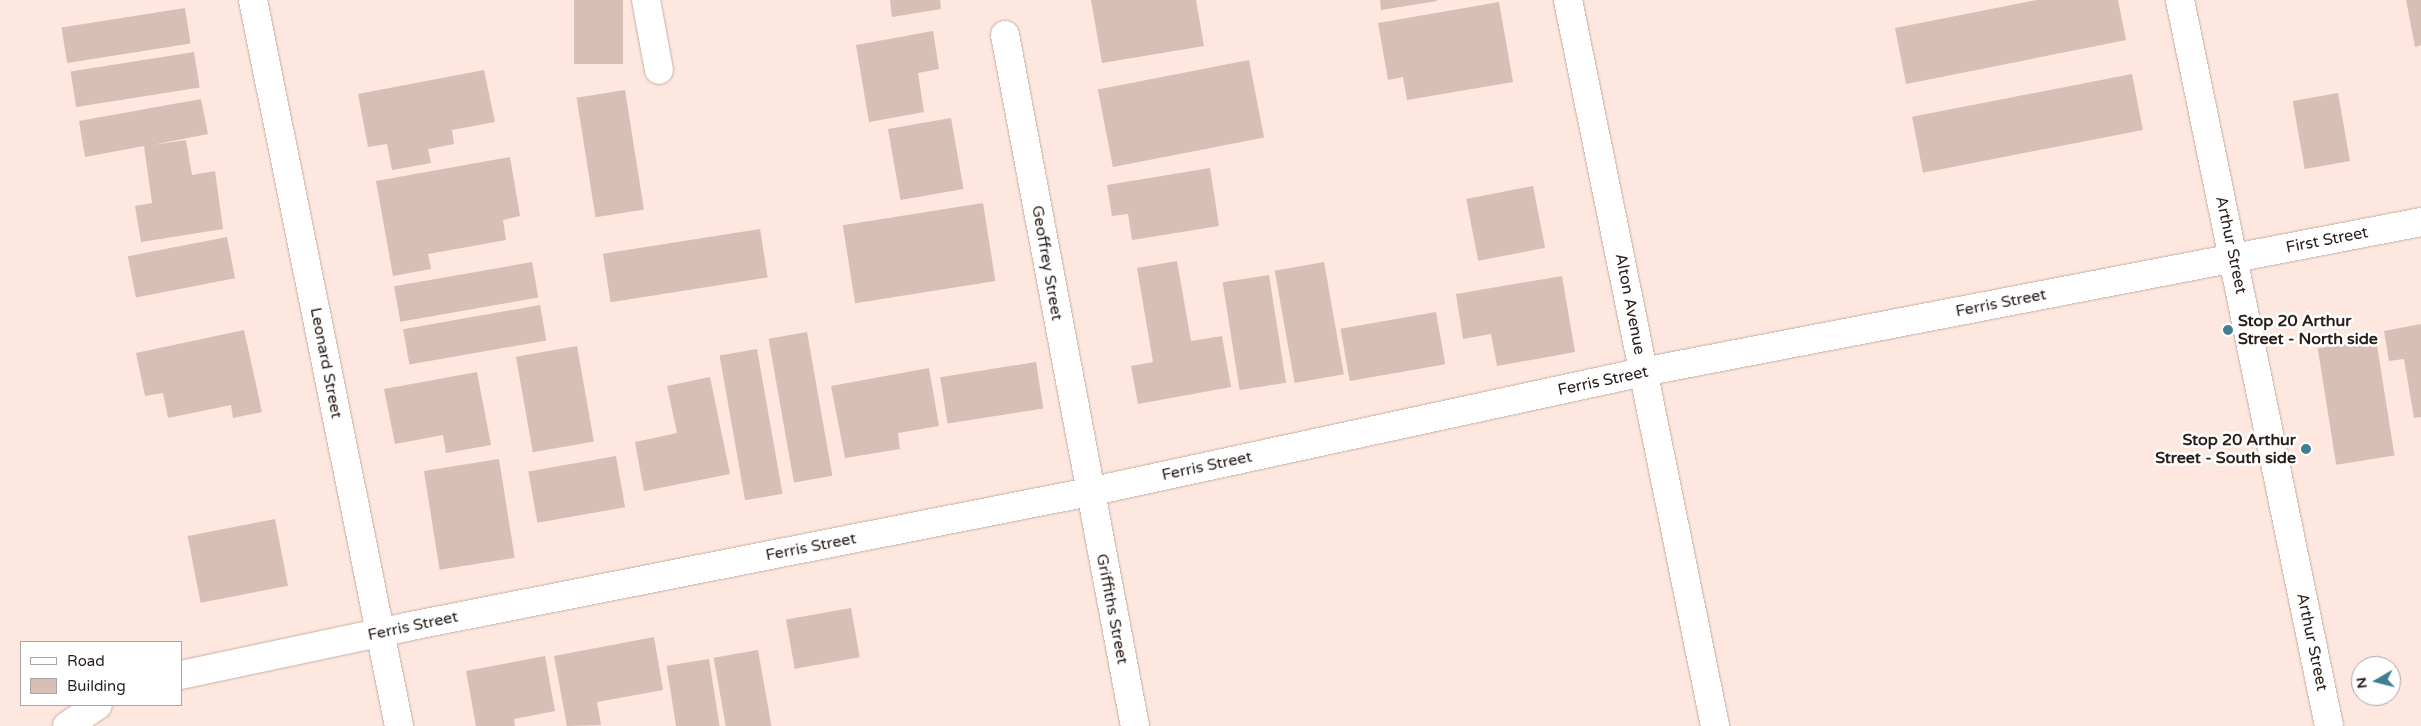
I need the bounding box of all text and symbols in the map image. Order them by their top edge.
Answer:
street label: Arthur Street [2211,194,2251,296]
street label: Geoffrey Street [1027,204,1067,322]
street label: First Street [2284,223,2370,257]
street label: Alton Avenue [1611,252,1649,356]
street label: Ferris Street [1954,285,2048,321]
street label: Leonard Street [306,306,346,420]
place label: Stop 20 Arthur Street - North side [2238,311,2378,349]
marker: Stop 20 Arthur Street - North side [2222,324,2234,336]
street label: Ferris Street [1556,362,1650,400]
place label: Stop 20 Arthur Street - South side [2155,430,2296,468]
marker: Stop 20 Arthur Street - South side [2300,443,2312,455]
street label: Ferris Street [1160,447,1254,485]
street label: Ferris Street [764,529,858,565]
street label: Griffiths Street [1092,552,1132,666]
street label: Arthur Street [2292,591,2332,693]
street label: Ferris Street [366,607,460,645]
legend [20,641,182,706]
text: Road [67,652,105,670]
north arrow [2351,656,2401,706]
text: N [2352,676,2371,690]
text: Building [67,677,126,695]

